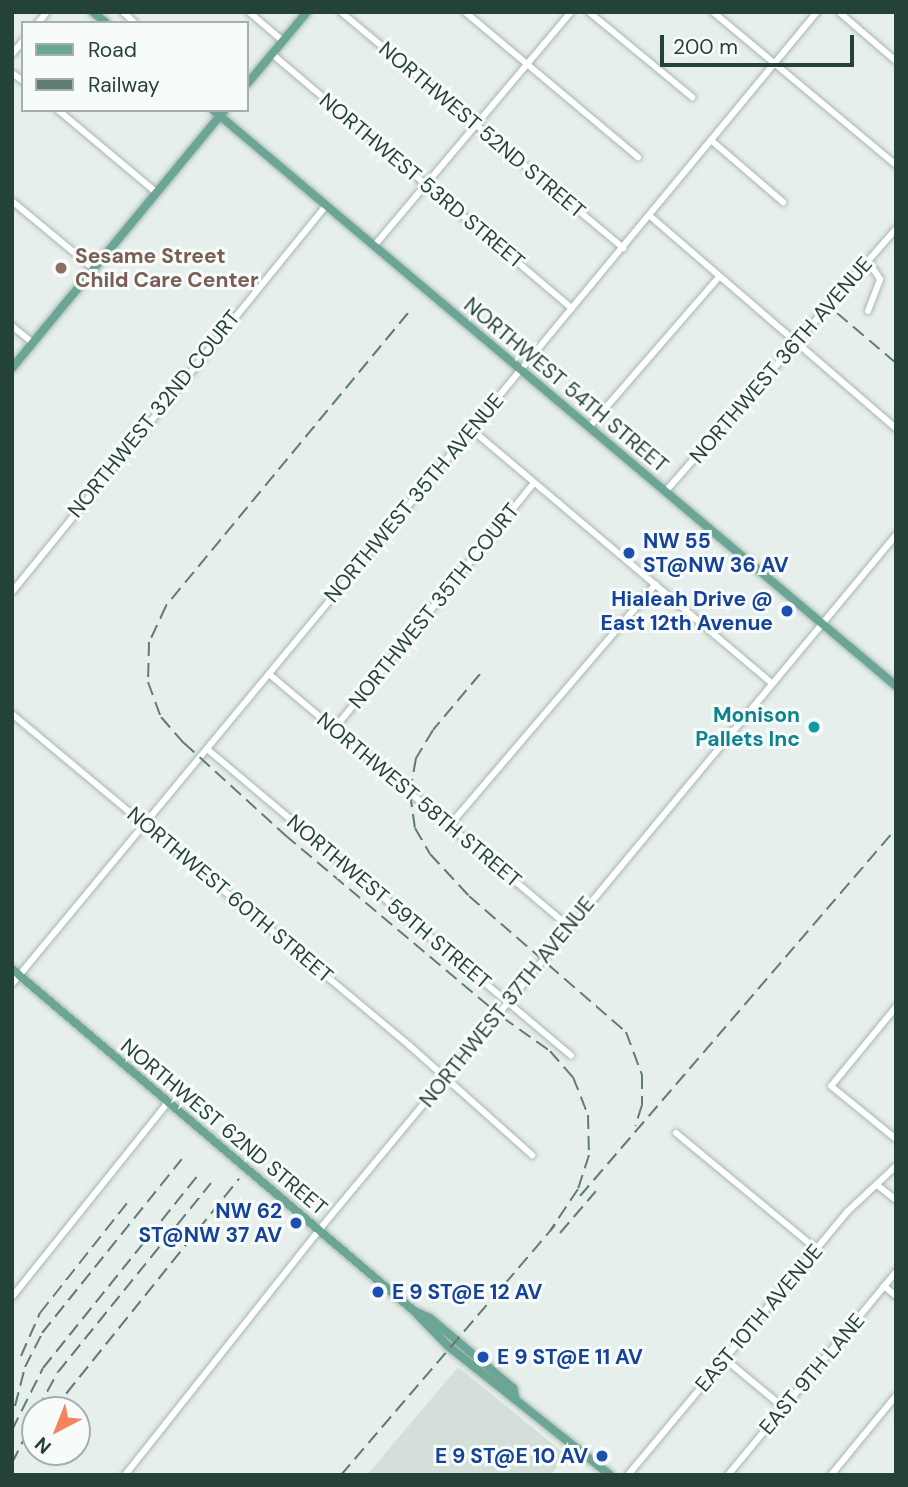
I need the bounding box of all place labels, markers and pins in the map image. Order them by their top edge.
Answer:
place label: Sesame Street Child Care Center [75,243,258,293]
marker: Sesame Street Child Care Center [53,260,69,276]
place label: NW 55 ST@NW 36 AV [643,528,789,578]
marker: NW 55 ST@NW 36 AV [621,545,637,561]
place label: Hialeah Drive @ East 12th Avenue [601,586,773,636]
marker: Hialeah Drive @ East 12th Avenue [779,603,795,619]
place label: Monison Pallets Inc [695,702,800,752]
marker: Monison Pallets Inc [806,719,822,735]
place label: NW 62 ST@NW 37 AV [139,1198,282,1248]
marker: NW 62 ST@NW 37 AV [288,1215,304,1231]
place label: E 9 ST@E 12 AV [392,1279,542,1305]
marker: E 9 ST@E 12 AV [370,1284,386,1300]
place label: E 9 ST@E 11 AV [497,1344,643,1370]
marker: E 9 ST@E 11 AV [475,1349,491,1365]
place label: E 9 ST@E 10 AV [435,1443,588,1469]
marker: E 9 ST@E 10 AV [594,1448,610,1464]

